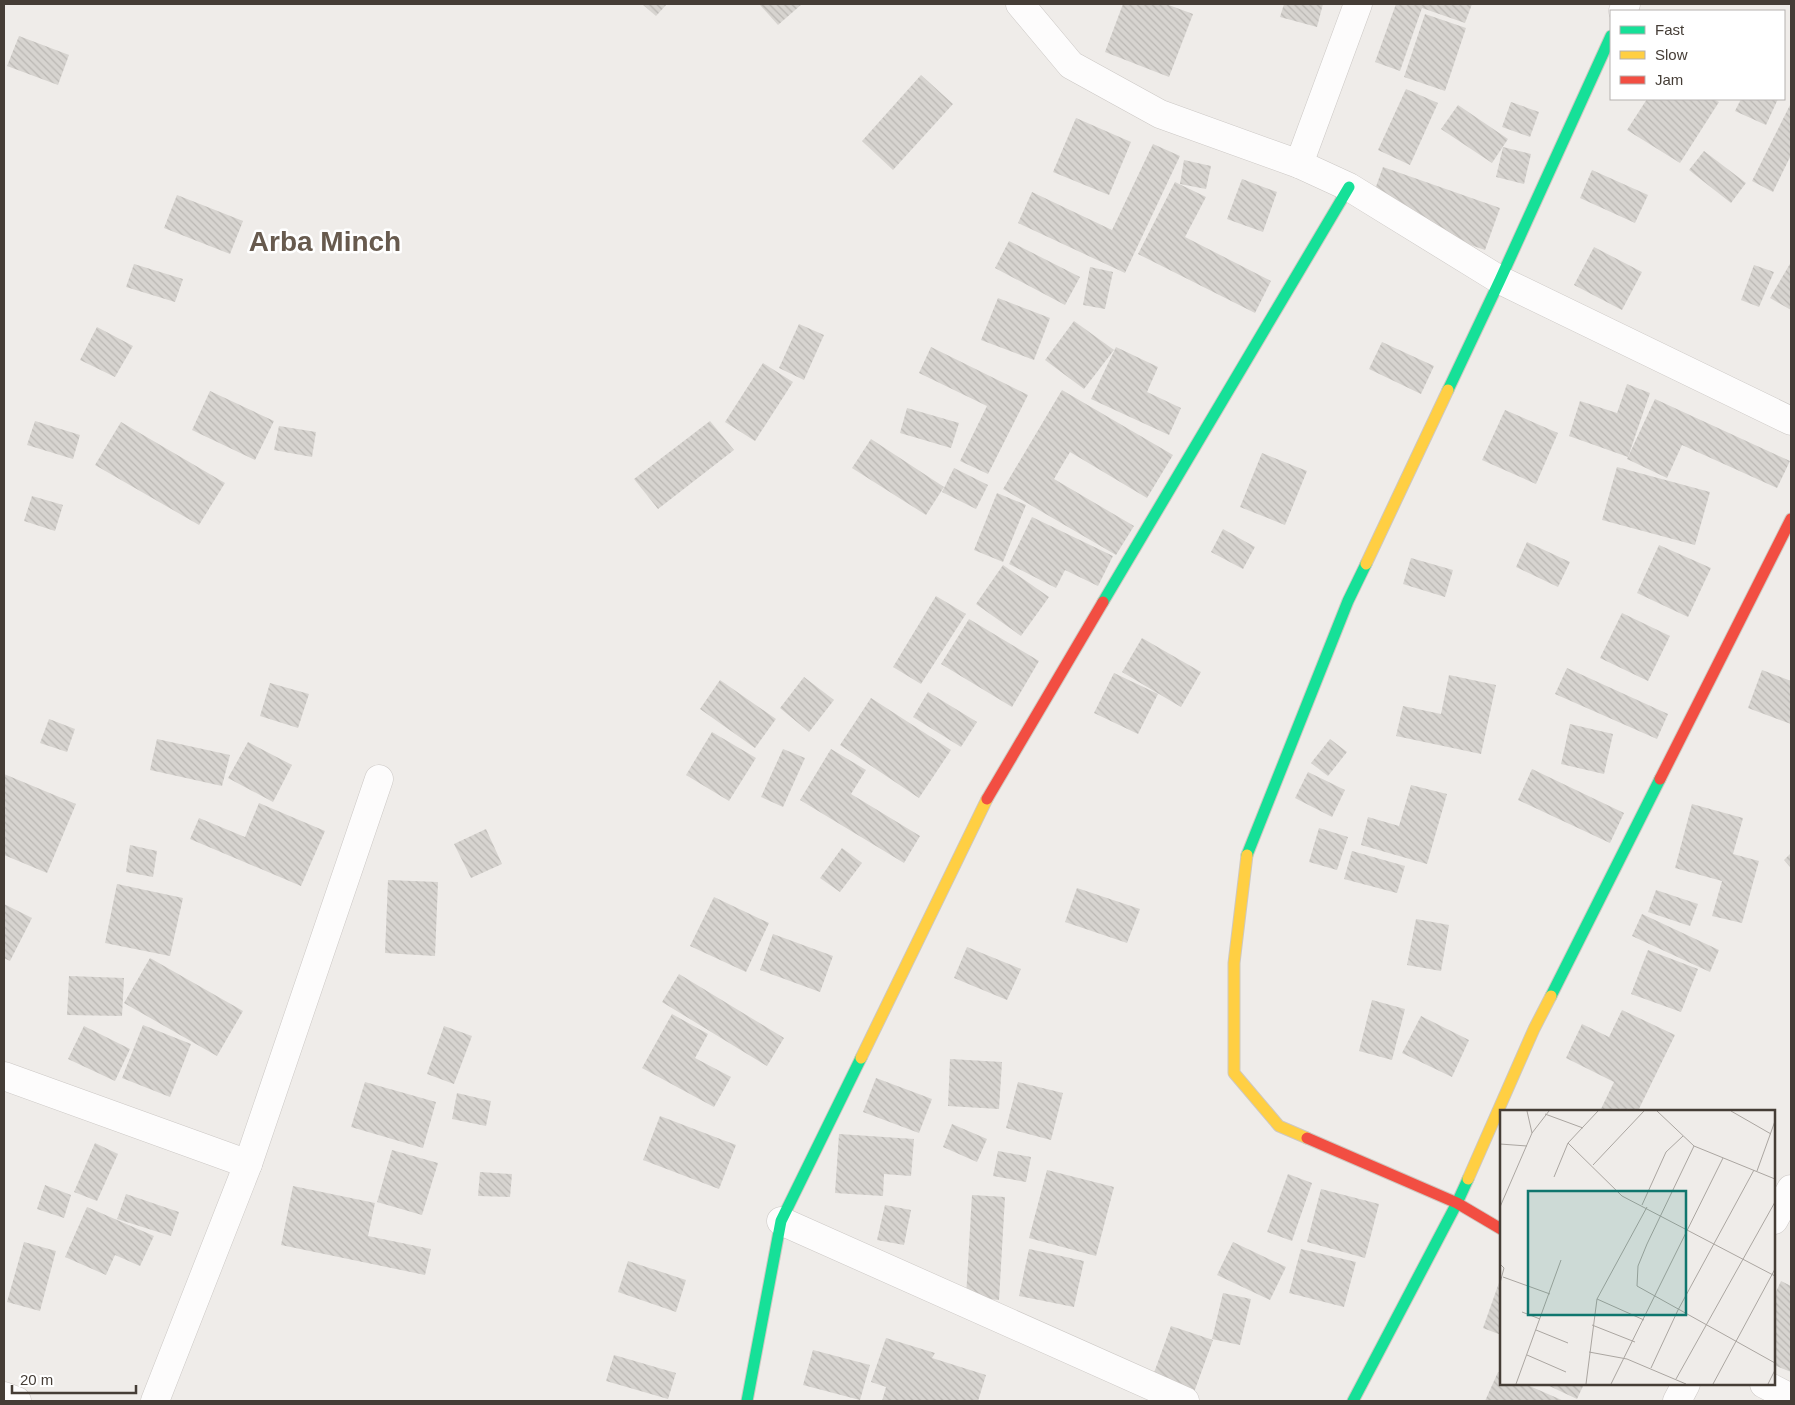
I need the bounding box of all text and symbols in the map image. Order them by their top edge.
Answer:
legend [1610,10,1785,100]
text: Fast [1655,21,1685,38]
text: Slow [1655,46,1688,63]
text: Jam [1655,71,1683,88]
district label: Arba Minch [249,226,401,257]
inset map [1500,1110,1775,1385]
scale bar [12,1362,136,1394]
text: 20 m [20,1371,53,1388]

